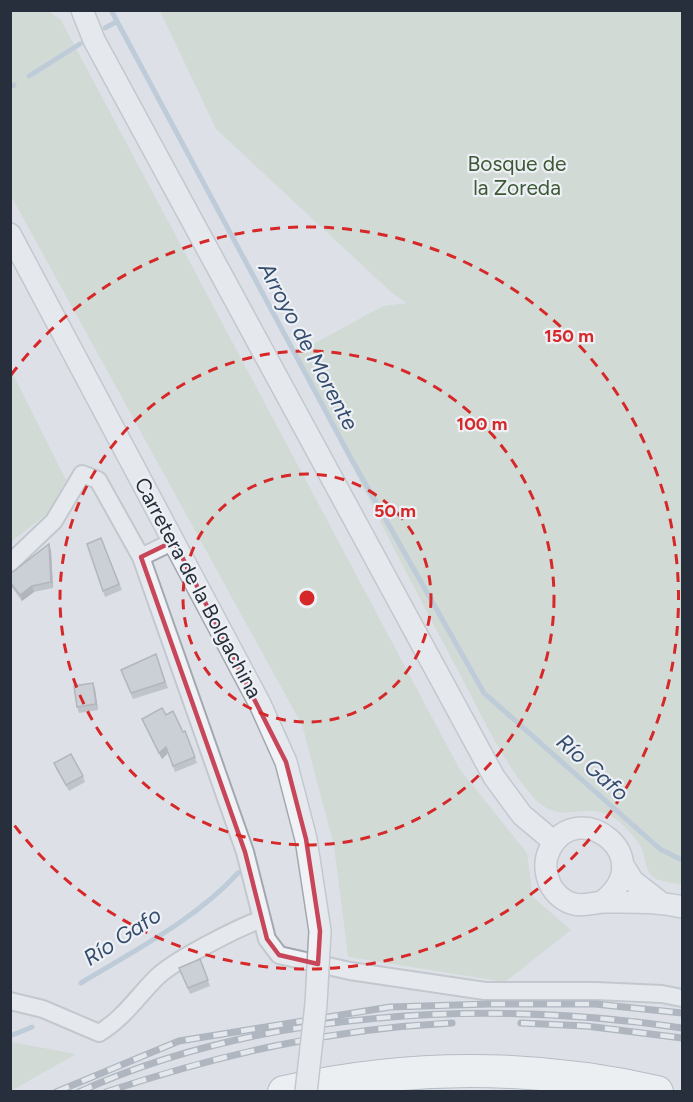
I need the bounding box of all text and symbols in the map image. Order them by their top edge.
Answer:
park label: Bosque de la Zoreda [467,151,567,200]
water label: Arroyo de Morente [253,257,364,435]
text: 150 m [544,325,594,347]
text: 100 m [457,413,507,435]
street label: Carretera de la Bolgachina [130,473,267,702]
text: 50 m [374,500,416,522]
centre of rings [297,588,317,608]
water label: Río Gafo [551,728,634,807]
water label: Río Gafo [78,901,167,972]

